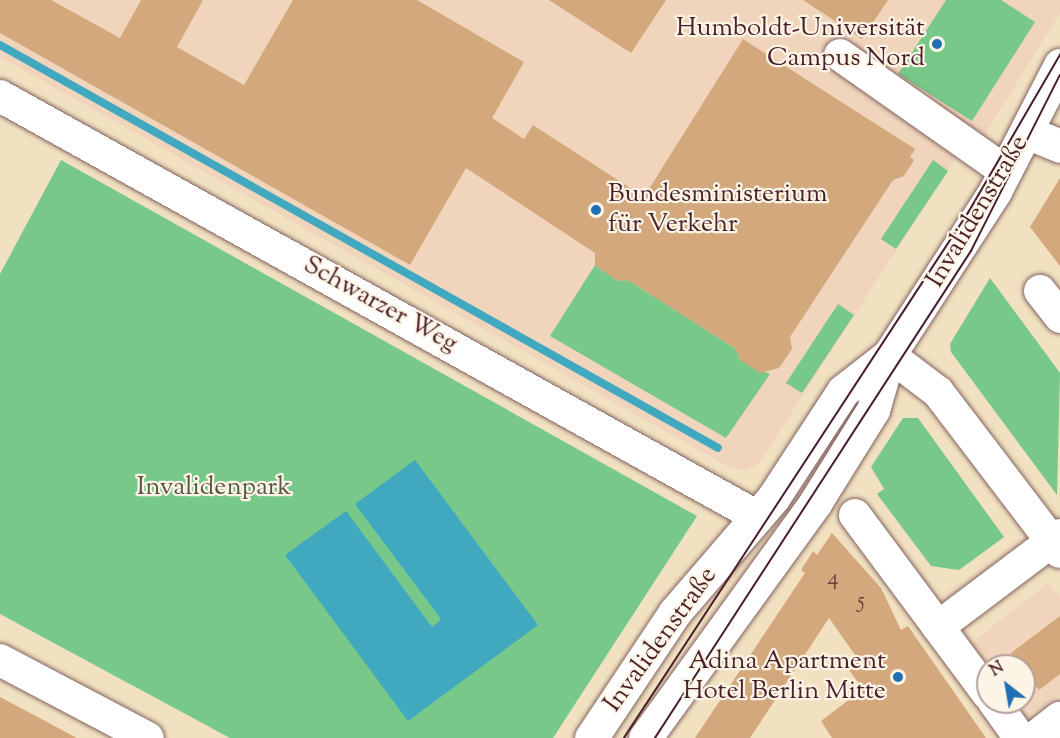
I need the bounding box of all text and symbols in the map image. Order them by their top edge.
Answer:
place label: Humboldt-Universität Campus Nord [676,13,925,74]
marker: Humboldt-Universität Campus Nord [930,37,944,51]
street label: Invalidenstraße [920,130,1036,294]
place label: Bundesministerium für Verkehr [608,179,828,240]
marker: Bundesministerium für Verkehr [589,203,603,217]
street label: Schwarzer Weg [298,250,462,360]
park label: Invalidenpark [137,472,291,504]
street label: Invalidenstraße [598,561,724,719]
house number: 4 [827,567,839,593]
house number: 5 [857,590,865,616]
place label: Adina Apartment Hotel Berlin Mitte [683,646,886,708]
north arrow [976,654,1036,714]
text: N [986,657,1009,683]
marker: Adina Apartment Hotel Berlin Mitte [891,670,905,684]

